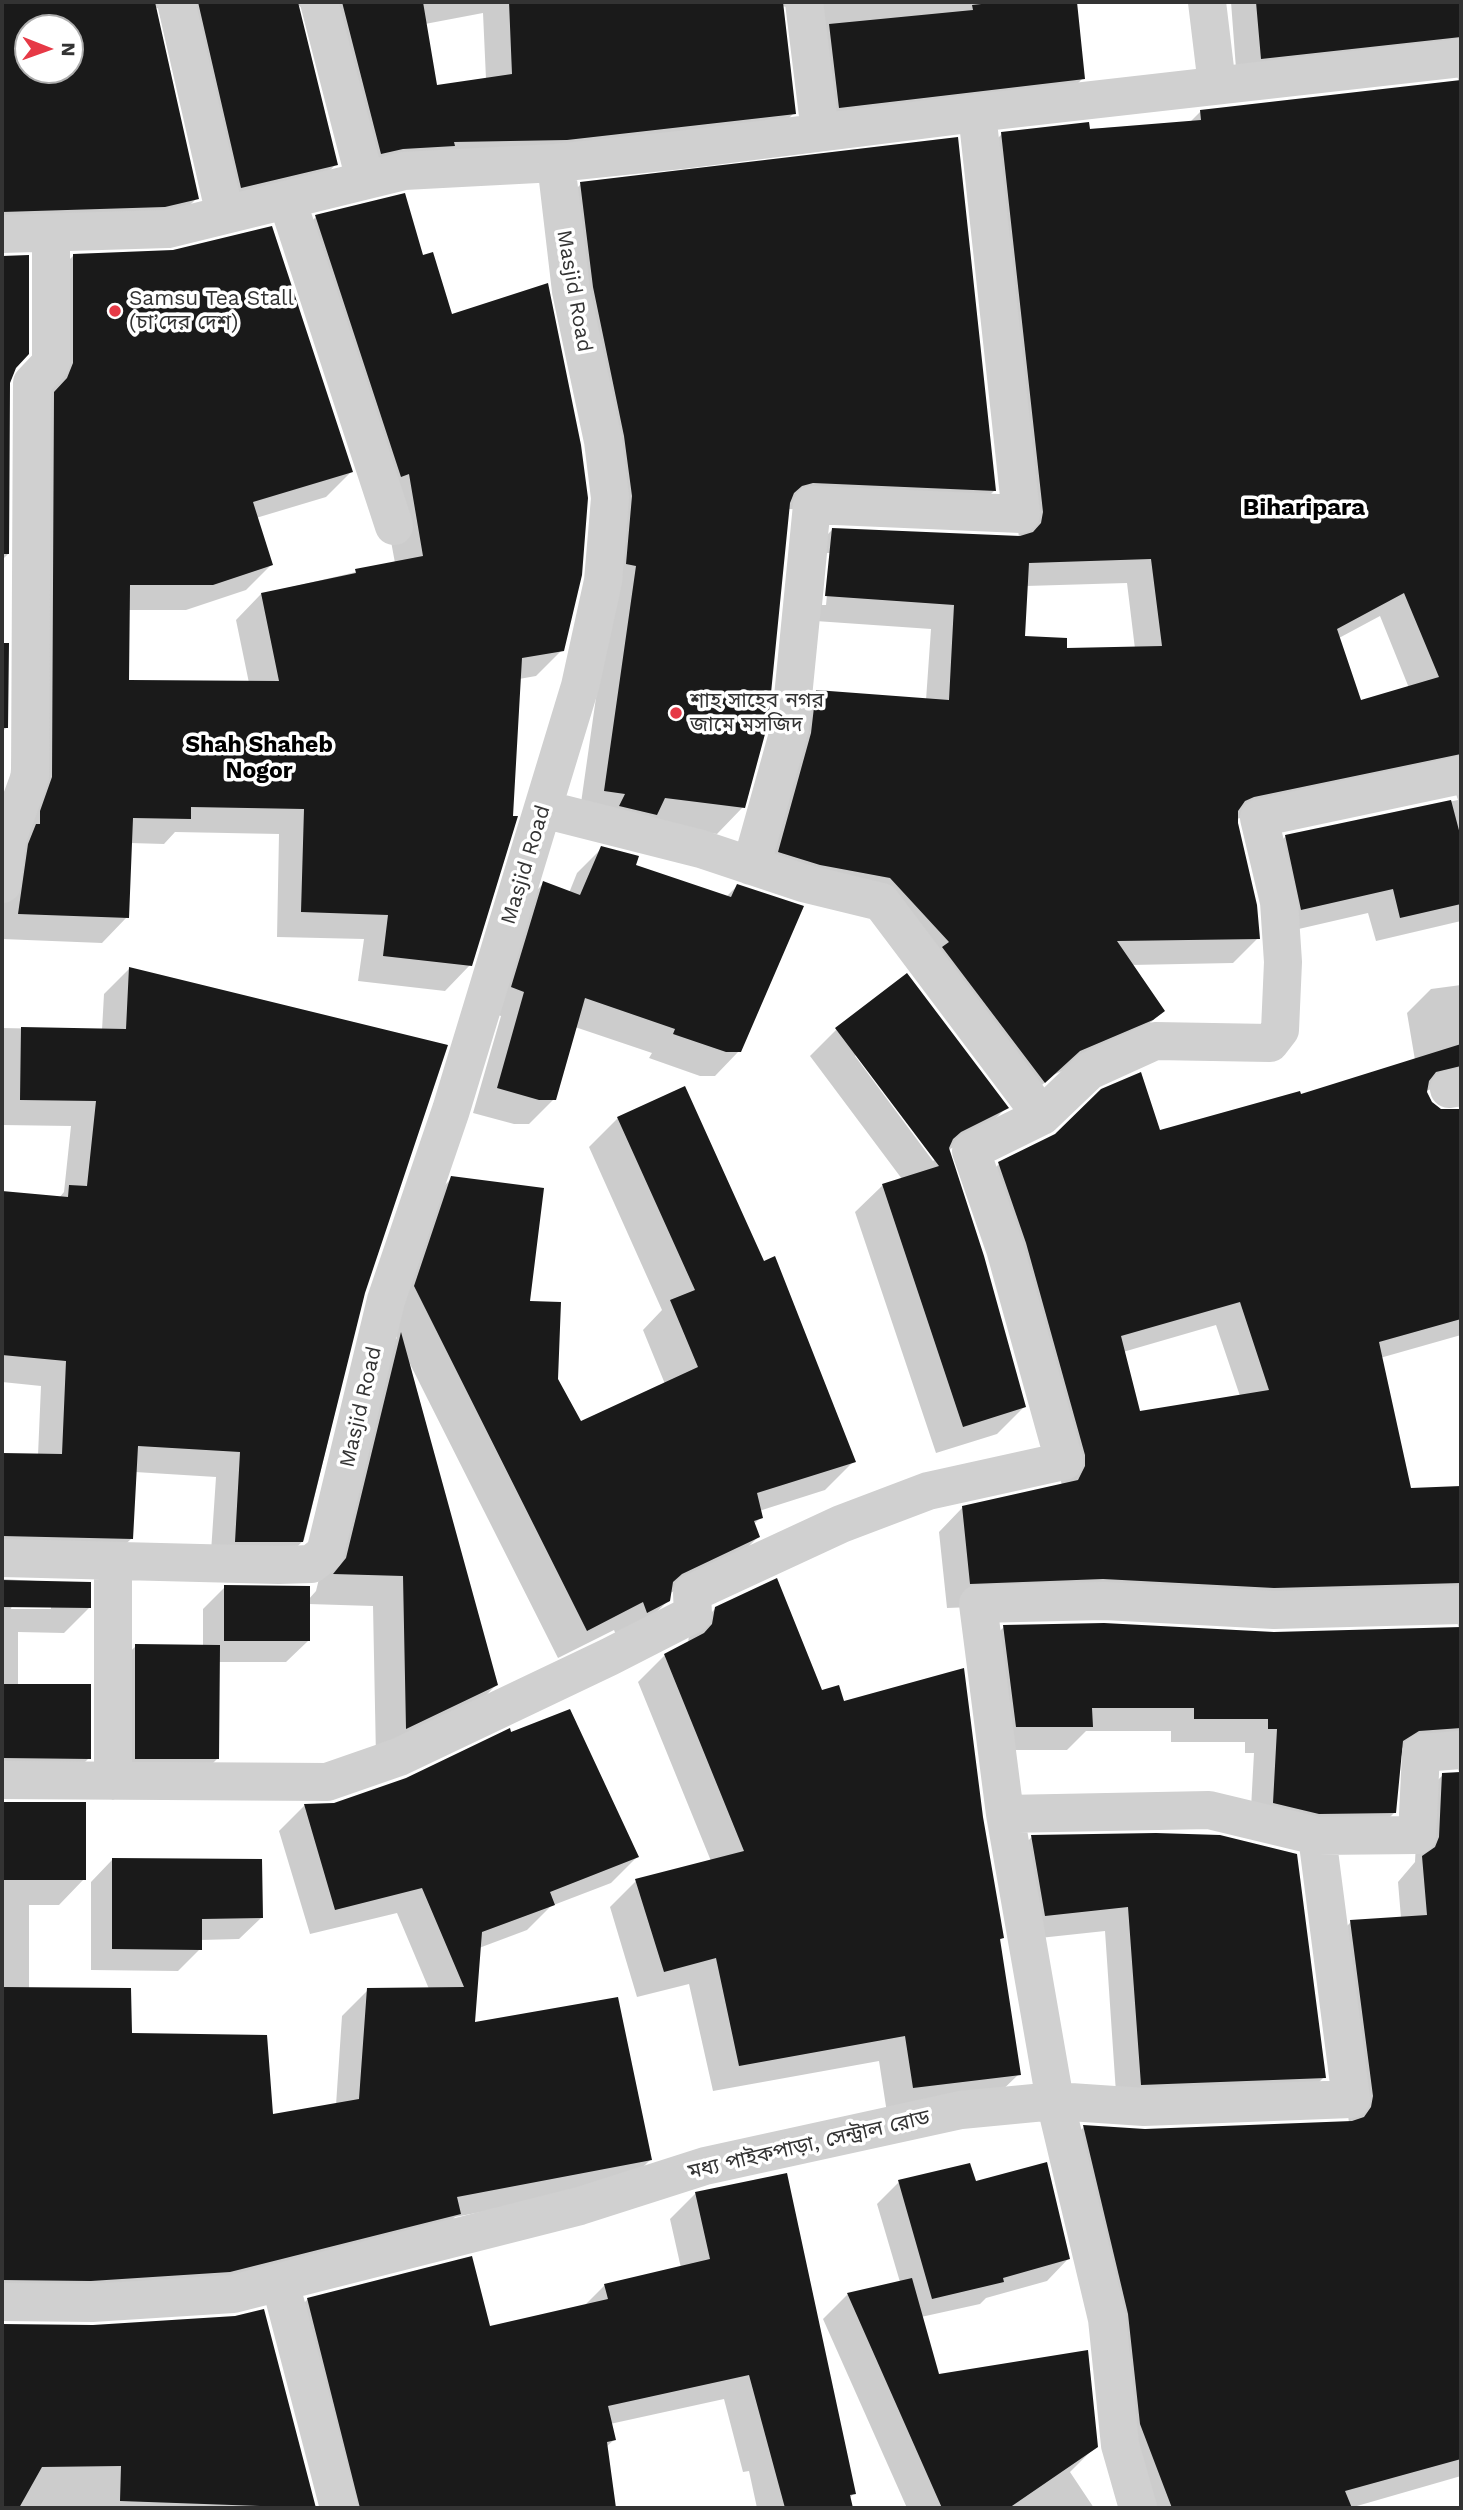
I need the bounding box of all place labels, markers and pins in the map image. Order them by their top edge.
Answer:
place label: Samsu Tea Stall (চা’দের দেশ) [129,286,294,336]
marker: Samsu Tea Stall (চা’দের দেশ) [107,303,123,319]
place label: শাহ সাহেব নগর জামে মসজিদ [690,688,824,738]
marker: শাহ সাহেব নগর জামে মসজিদ [668,705,684,721]

